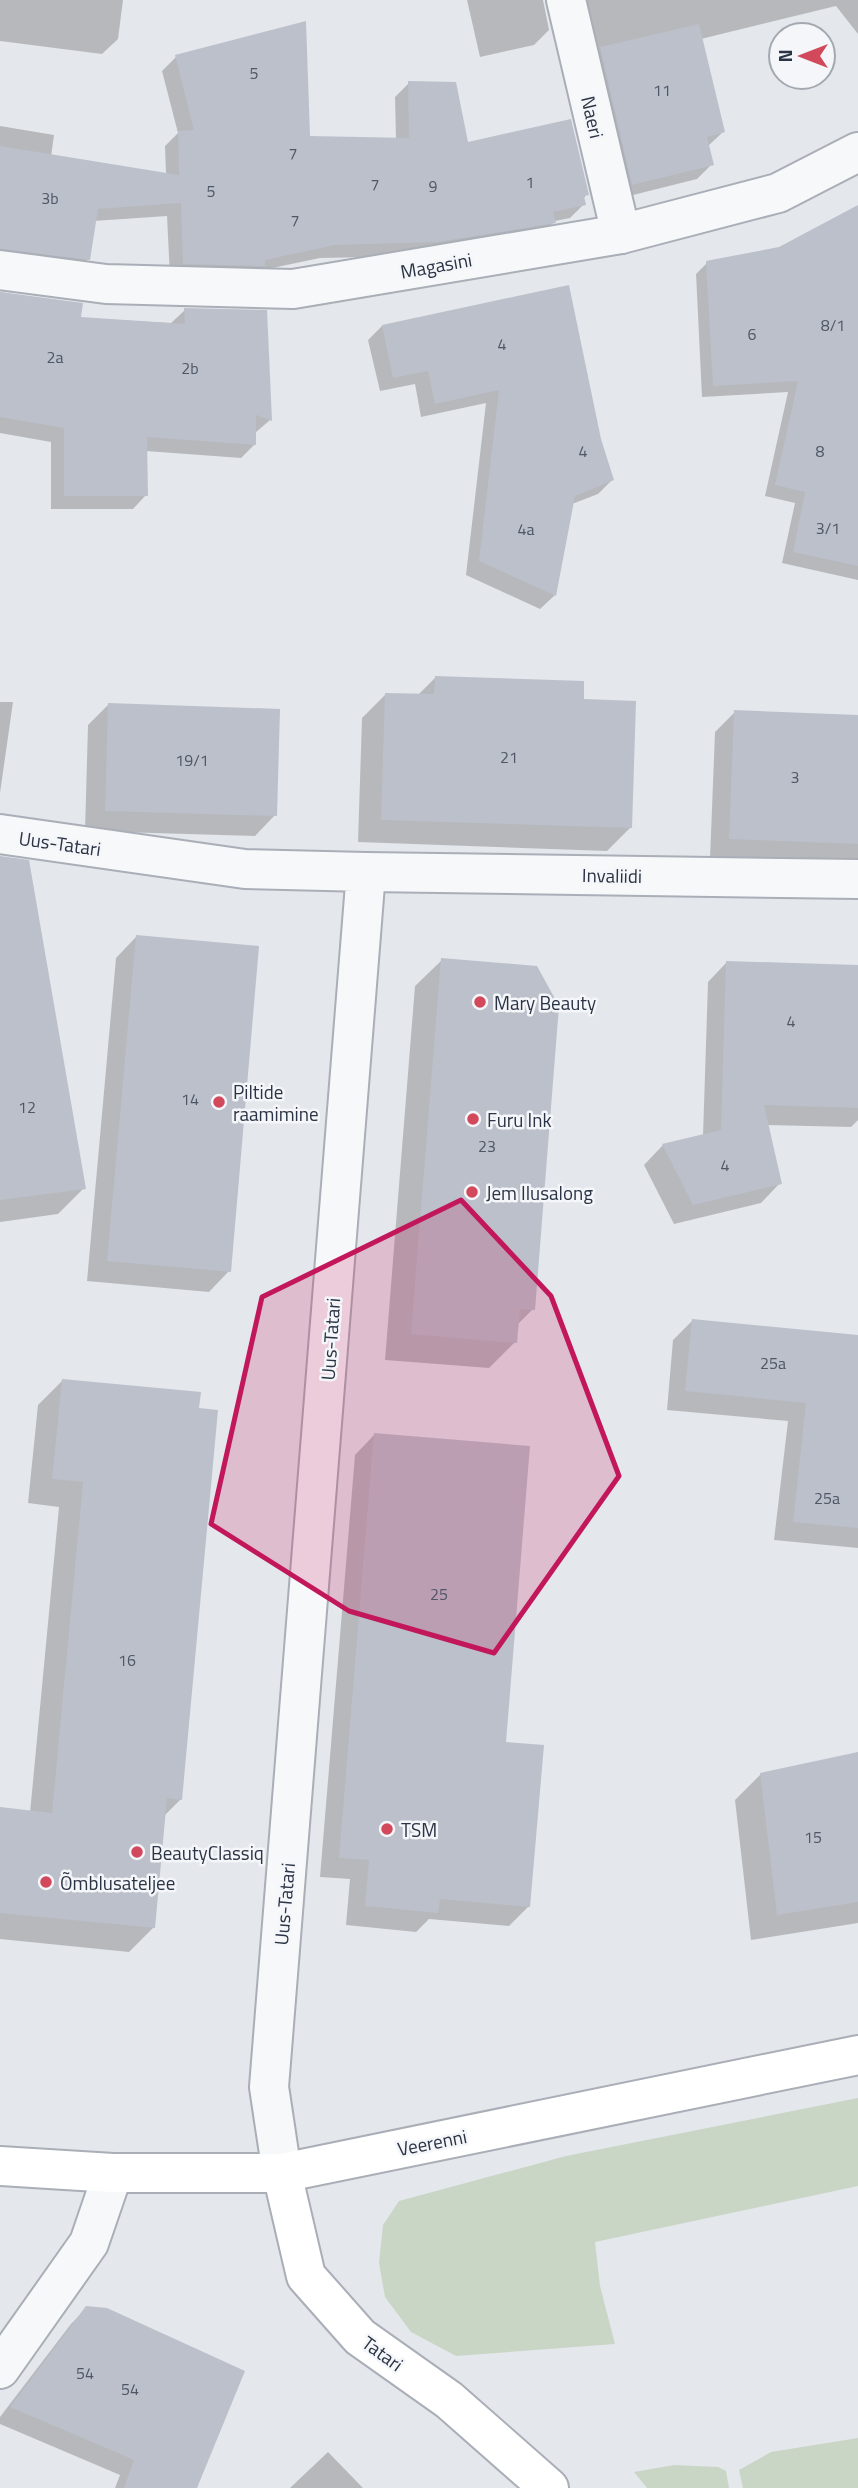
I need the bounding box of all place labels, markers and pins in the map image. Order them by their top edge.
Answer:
place label: Mary Beauty [494,988,596,1017]
marker: Mary Beauty [472,994,488,1010]
place label: Piltide raamimine [233,1077,319,1128]
marker: Piltide raamimine [211,1094,227,1110]
place label: Furu Ink [487,1105,552,1134]
marker: Furu Ink [465,1111,481,1127]
place label: Jem Ilusalong [486,1178,593,1207]
marker: Jem Ilusalong [464,1184,480,1200]
place label: TSM [401,1815,437,1844]
marker: TSM [379,1821,395,1837]
place label: BeautyClassiq [151,1838,264,1867]
marker: BeautyClassiq [129,1844,145,1860]
place label: Õmblusateljee [60,1868,175,1897]
marker: Õmblusateljee [38,1874,54,1890]

